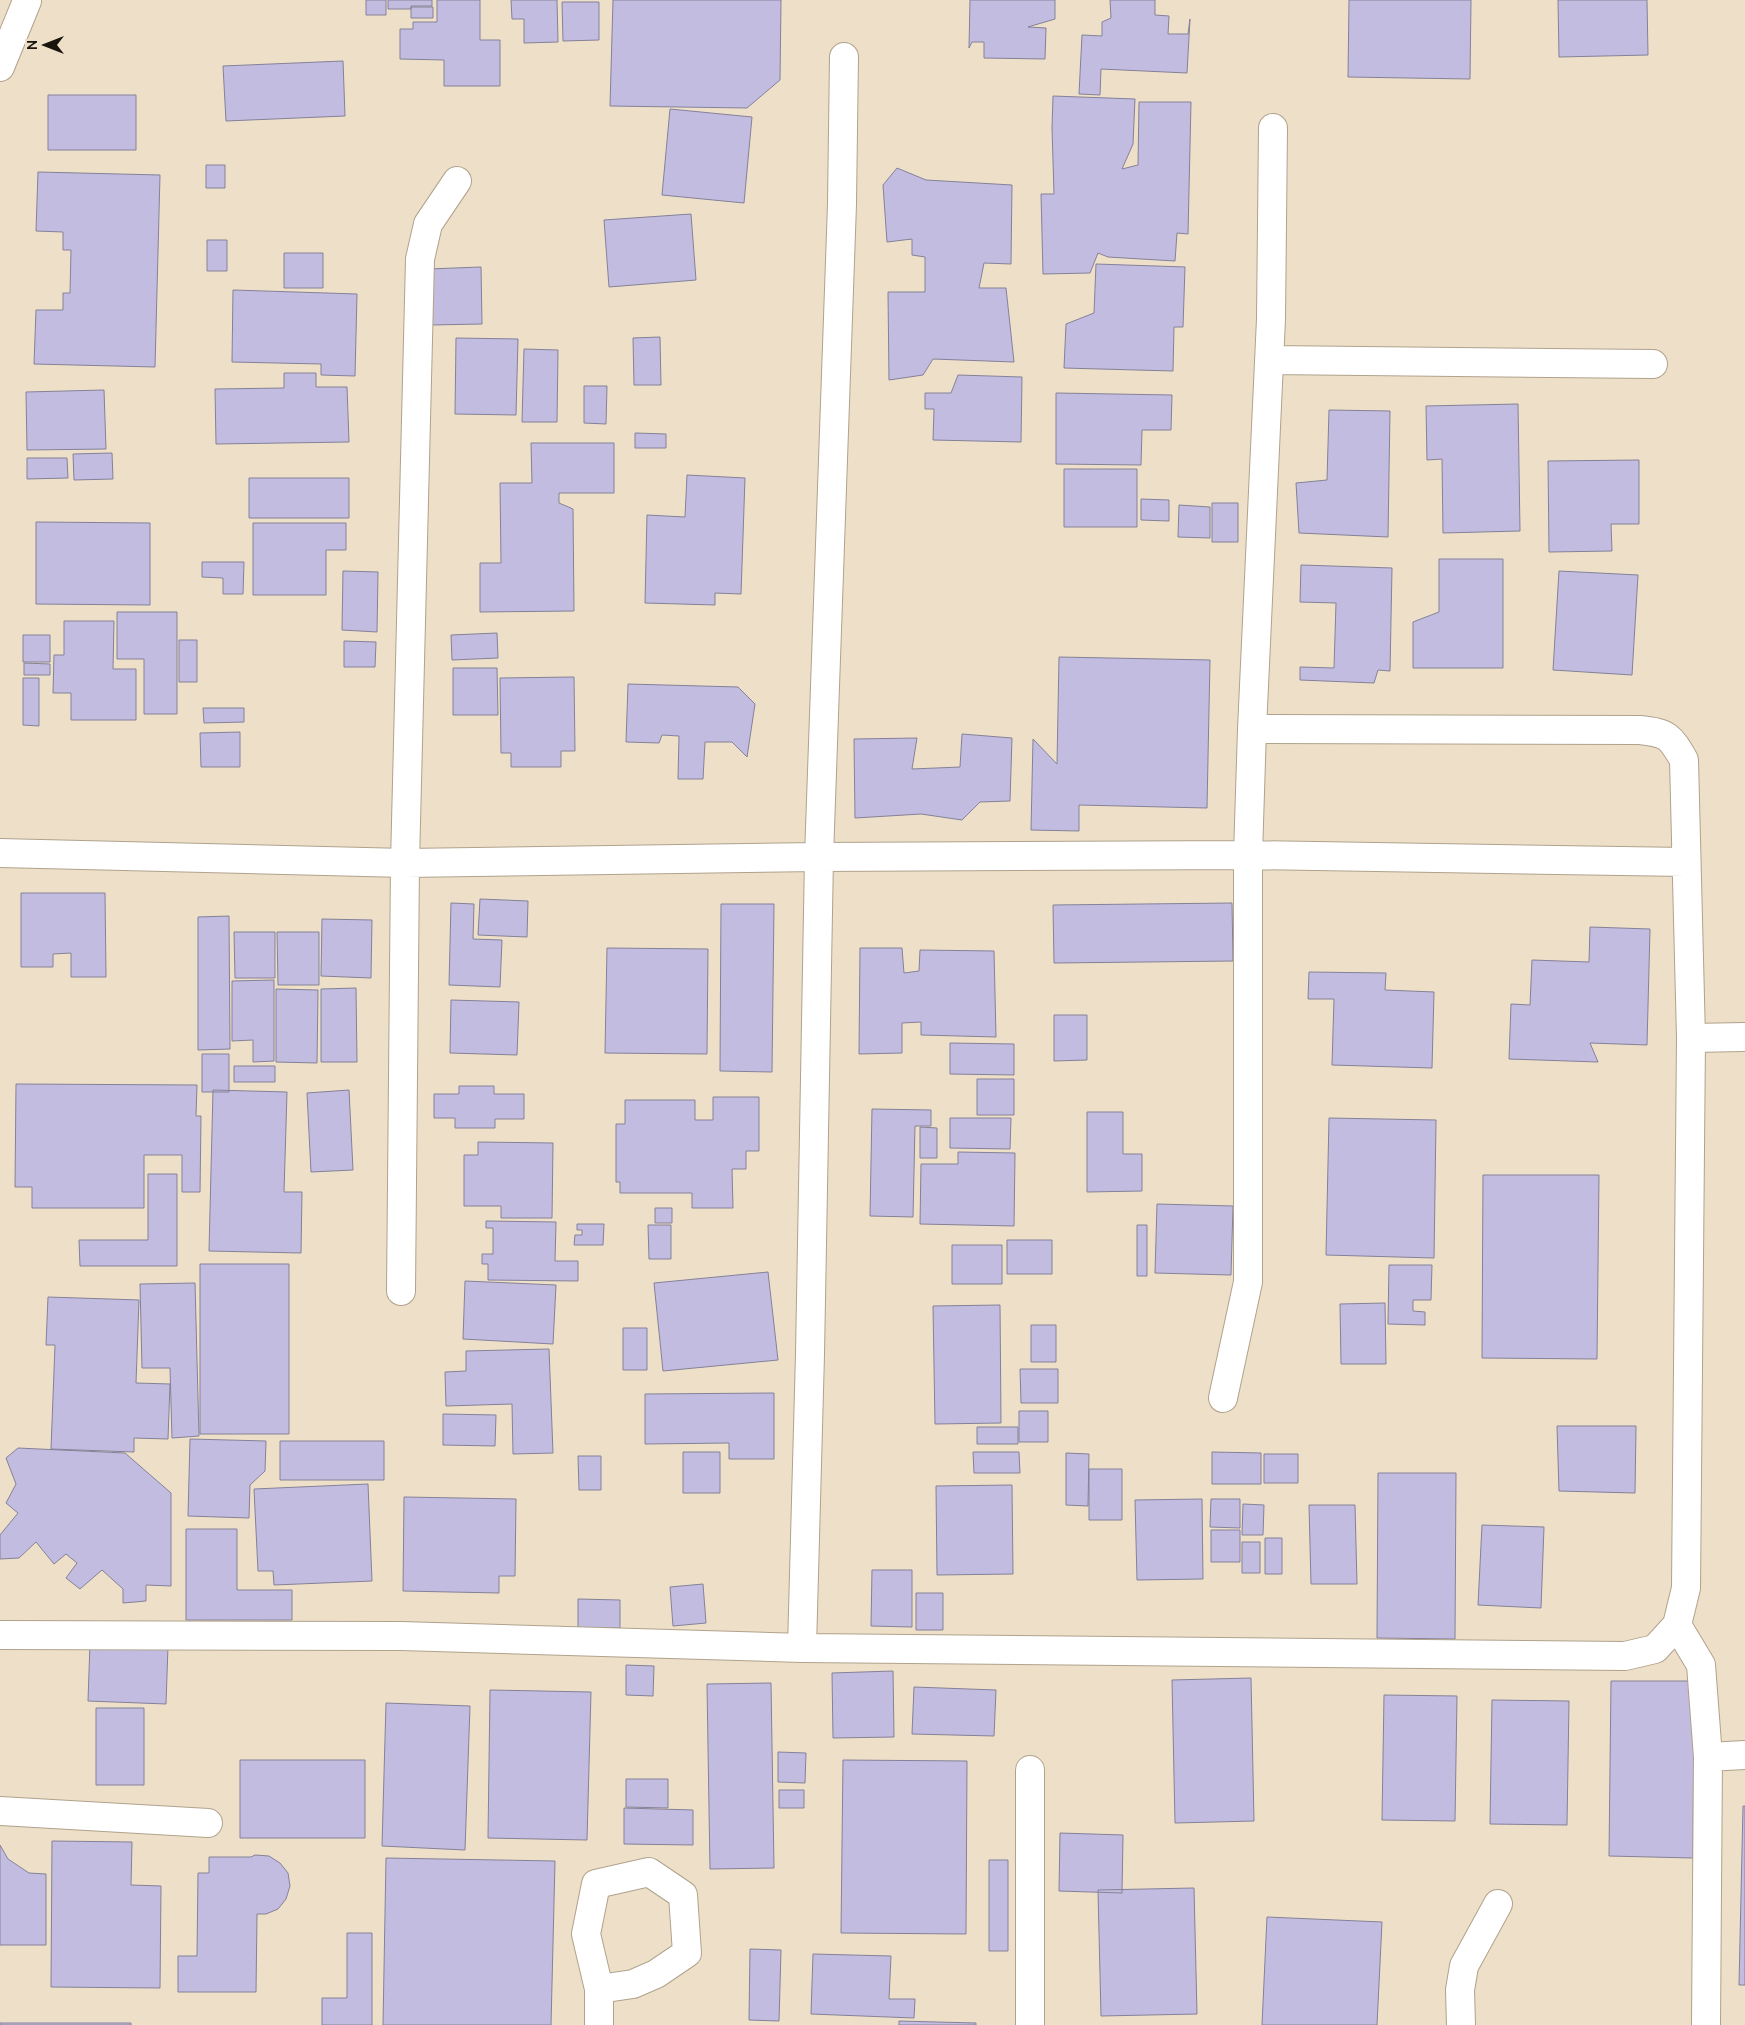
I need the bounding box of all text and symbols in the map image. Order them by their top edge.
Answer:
north arrow [20,20,70,70]
text: N [24,40,40,50]

